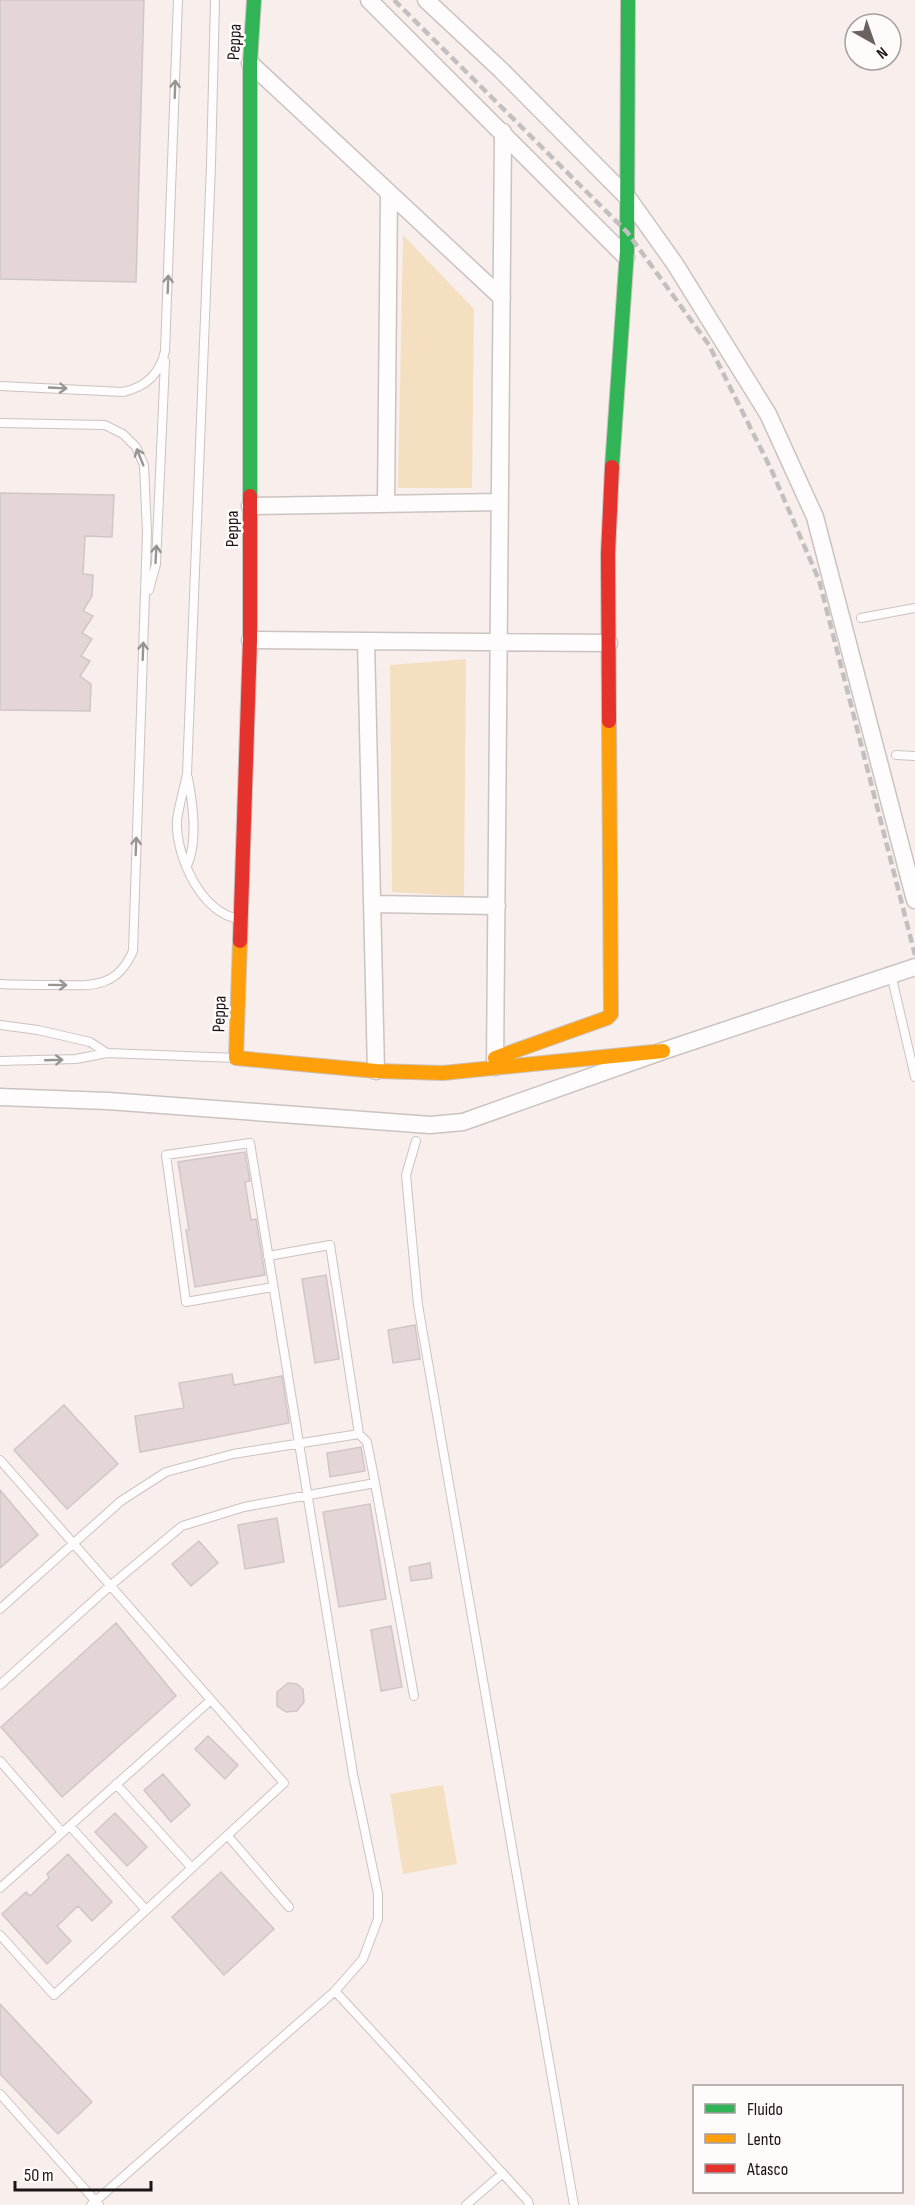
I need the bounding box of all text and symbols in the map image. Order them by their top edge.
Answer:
north arrow [843,12,903,72]
street label: Peppa [223,23,246,61]
text: N [872,42,891,62]
one-way arrow [169,80,181,100]
one-way arrow [162,274,173,294]
one-way arrow [48,383,68,394]
one-way arrow [134,448,145,467]
street label: Peppa [222,511,243,547]
one-way arrow [151,545,162,565]
one-way arrow [138,641,149,661]
one-way arrow [131,836,142,856]
one-way arrow [48,980,68,991]
street label: Peppa [208,995,231,1033]
one-way arrow [43,1054,63,1066]
legend [693,2085,903,2193]
text: Fluido [747,2099,783,2120]
text: Lento [747,2129,781,2150]
scale bar [15,2154,152,2192]
text: Atasco [746,2159,788,2180]
text: 50 m [24,2165,54,2186]

